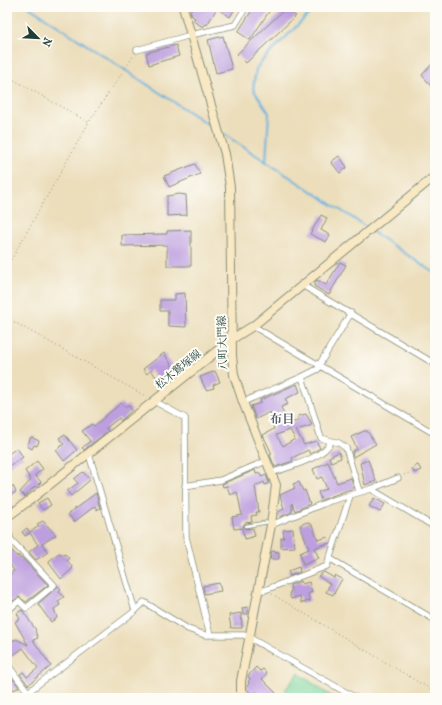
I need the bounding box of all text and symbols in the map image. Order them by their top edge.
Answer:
north arrow [18,18,58,58]
text: N [39,35,54,49]
street label: 八町大門線 [215,315,230,371]
street label: 松木鷲塚線 [153,347,204,392]
district label: 布目 [270,412,294,426]

